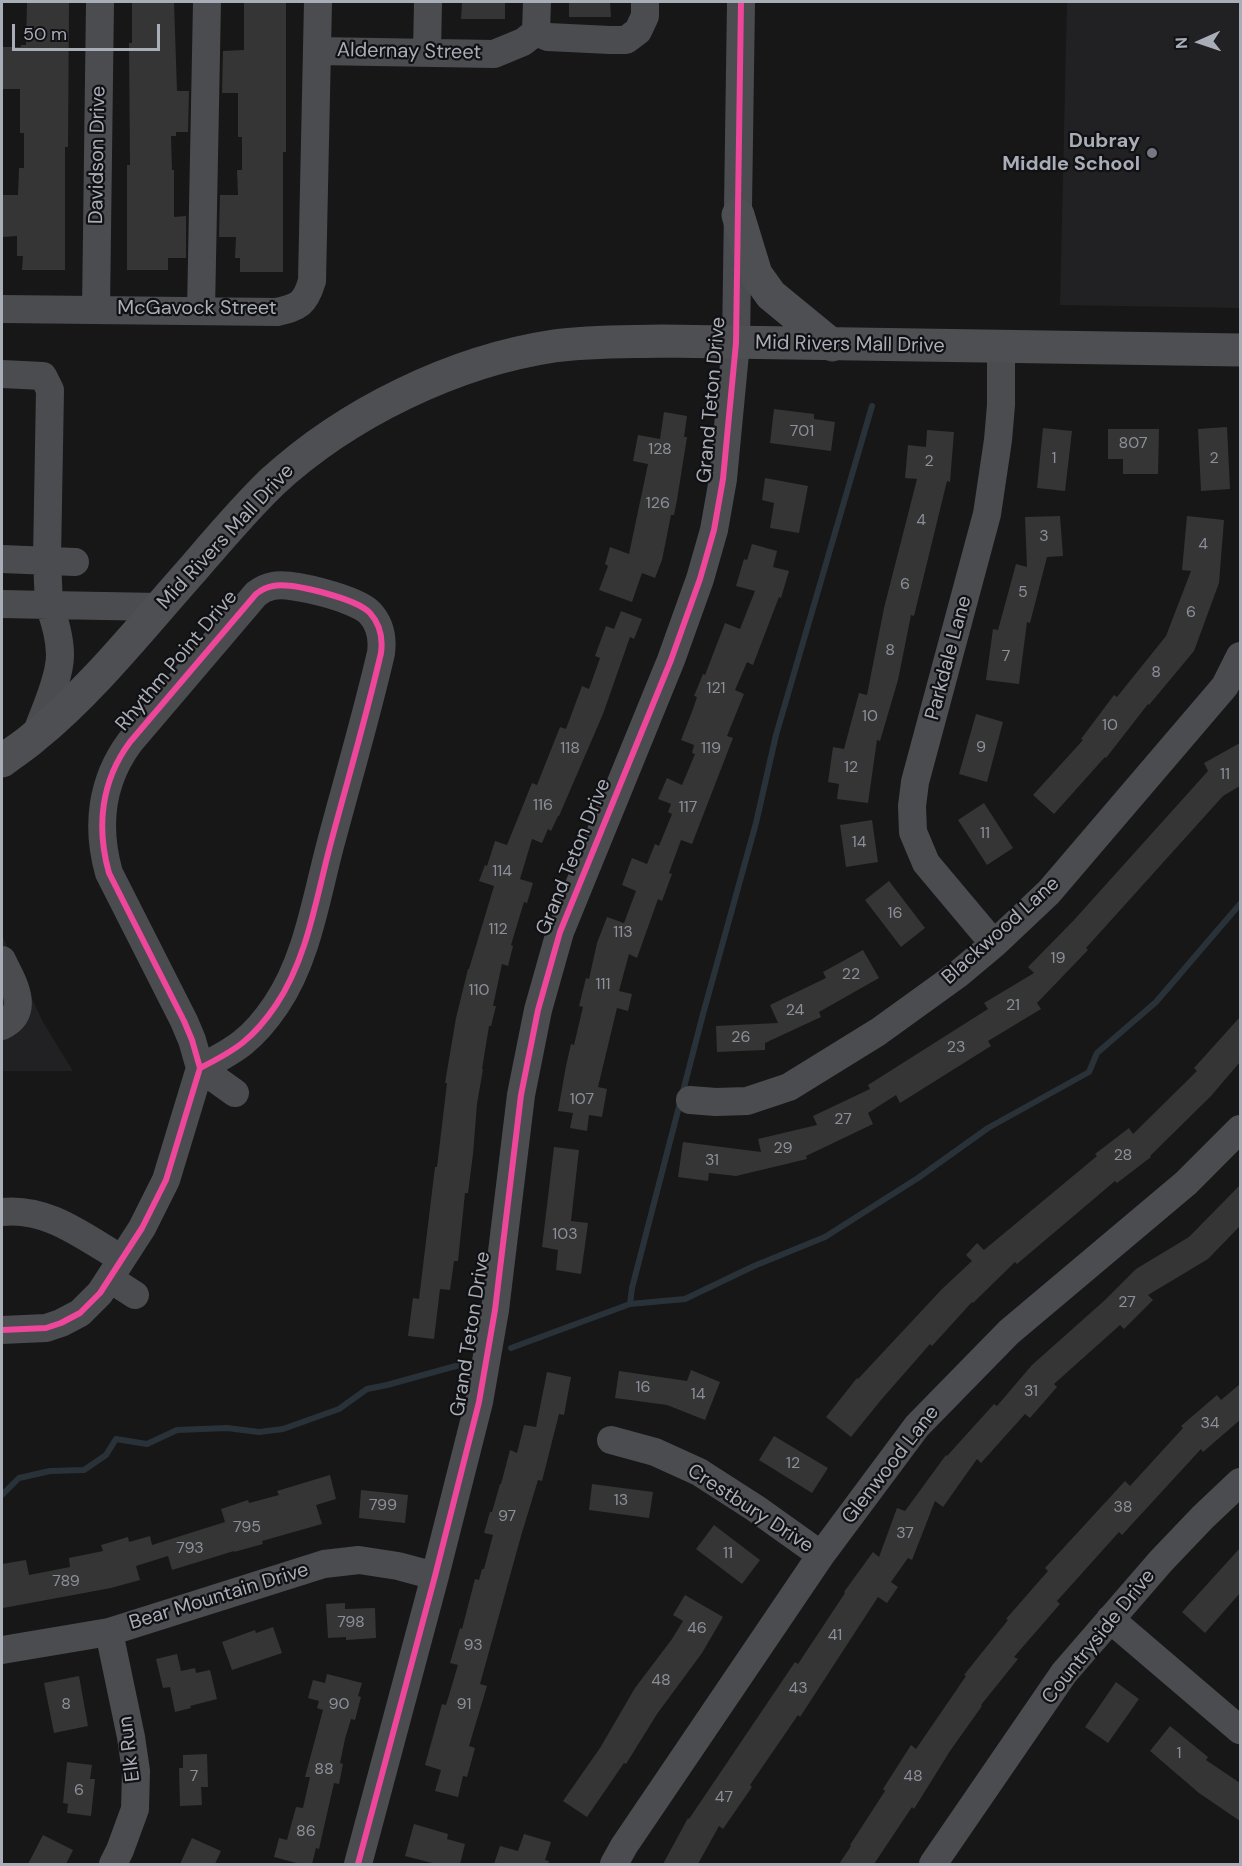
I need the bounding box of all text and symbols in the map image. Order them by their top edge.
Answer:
scale bar [15,12,164,50]
north arrow [1170,12,1230,72]
text: 50 m [23,22,67,46]
text: N [1171,37,1192,49]
street label: Aldernay Street [337,39,481,65]
street label: Davidson Drive [85,86,111,224]
place label: Dubray Middle School [1002,130,1140,177]
marker: Dubray Middle School [1145,146,1159,160]
street label: McGavock Street [117,297,277,321]
street label: Grand Teton Drive [693,316,731,484]
street label: Mid Rivers Mall Drive [755,331,945,359]
house number: 701 [790,422,814,442]
house number: 807 [1119,434,1147,454]
house number: 128 [648,440,672,460]
house number: 1 [1052,449,1056,469]
house number: 2 [1209,449,1219,469]
house number: 2 [924,452,934,472]
street label: Mid Rivers Mall Drive [153,459,299,615]
house number: 126 [646,494,670,514]
house number: 4 [916,511,926,531]
house number: 3 [1039,527,1049,547]
house number: 4 [1198,535,1208,555]
house number: 6 [900,575,910,595]
house number: 5 [1018,583,1028,603]
street label: Rhythm Point Drive [111,586,243,736]
street label: Parkdale Lane [921,593,977,723]
house number: 6 [1186,603,1196,623]
house number: 8 [885,641,895,661]
house number: 7 [1002,647,1010,667]
house number: 8 [1151,663,1161,683]
house number: 121 [706,679,726,699]
house number: 10 [862,707,878,727]
house number: 10 [1102,716,1118,736]
house number: 9 [976,738,986,758]
house number: 118 [560,739,580,759]
house number: 119 [701,739,721,759]
house number: 12 [844,758,858,778]
house number: 11 [1220,765,1230,785]
street label: Grand Teton Drive [532,775,616,939]
house number: 116 [533,796,553,816]
house number: 117 [679,798,697,818]
house number: 11 [980,824,990,844]
house number: 14 [852,833,866,853]
house number: 114 [492,862,512,882]
street label: Blackwood Lane [937,872,1065,990]
house number: 16 [887,904,903,924]
house number: 112 [488,920,508,940]
house number: 113 [613,923,633,943]
house number: 19 [1050,949,1066,969]
house number: 22 [842,965,860,985]
house number: 111 [596,975,610,995]
house number: 110 [469,981,489,1001]
house number: 21 [1006,996,1020,1016]
house number: 24 [786,1001,804,1021]
house number: 26 [731,1028,751,1048]
house number: 23 [947,1038,965,1058]
house number: 107 [570,1090,594,1110]
house number: 27 [834,1110,852,1130]
house number: 29 [773,1139,793,1159]
house number: 28 [1114,1146,1132,1166]
house number: 31 [705,1151,719,1171]
house number: 103 [552,1225,578,1245]
street label: Grand Teton Drive [446,1250,496,1418]
house number: 27 [1118,1293,1136,1313]
house number: 16 [635,1378,651,1398]
house number: 31 [1024,1382,1038,1402]
house number: 14 [691,1385,705,1405]
street label: Glenwood Lane [837,1401,945,1529]
house number: 34 [1200,1414,1220,1434]
house number: 12 [786,1454,800,1474]
street label: Crestbury Drive [683,1459,817,1559]
house number: 13 [614,1491,628,1511]
house number: 799 [369,1496,397,1516]
house number: 38 [1113,1498,1133,1518]
house number: 97 [498,1507,516,1527]
house number: 795 [233,1518,261,1538]
house number: 37 [896,1524,914,1544]
house number: 793 [176,1539,204,1559]
house number: 11 [723,1544,733,1564]
street label: Bear Mountain Drive [126,1558,312,1636]
street label: Countryside Drive [1037,1565,1161,1709]
house number: 789 [52,1572,80,1592]
house number: 798 [337,1613,365,1633]
house number: 46 [687,1619,707,1639]
house number: 41 [828,1626,842,1646]
house number: 93 [463,1636,483,1656]
house number: 48 [651,1671,671,1691]
house number: 43 [788,1679,808,1699]
house number: 8 [61,1695,71,1715]
house number: 90 [329,1695,349,1715]
house number: 91 [457,1695,471,1715]
street label: Elk Run [114,1715,146,1783]
house number: 1 [1177,1744,1181,1764]
house number: 88 [314,1760,334,1780]
house number: 7 [190,1767,198,1787]
house number: 48 [903,1767,923,1787]
house number: 6 [74,1781,84,1801]
house number: 47 [715,1788,733,1808]
house number: 86 [296,1822,316,1842]

